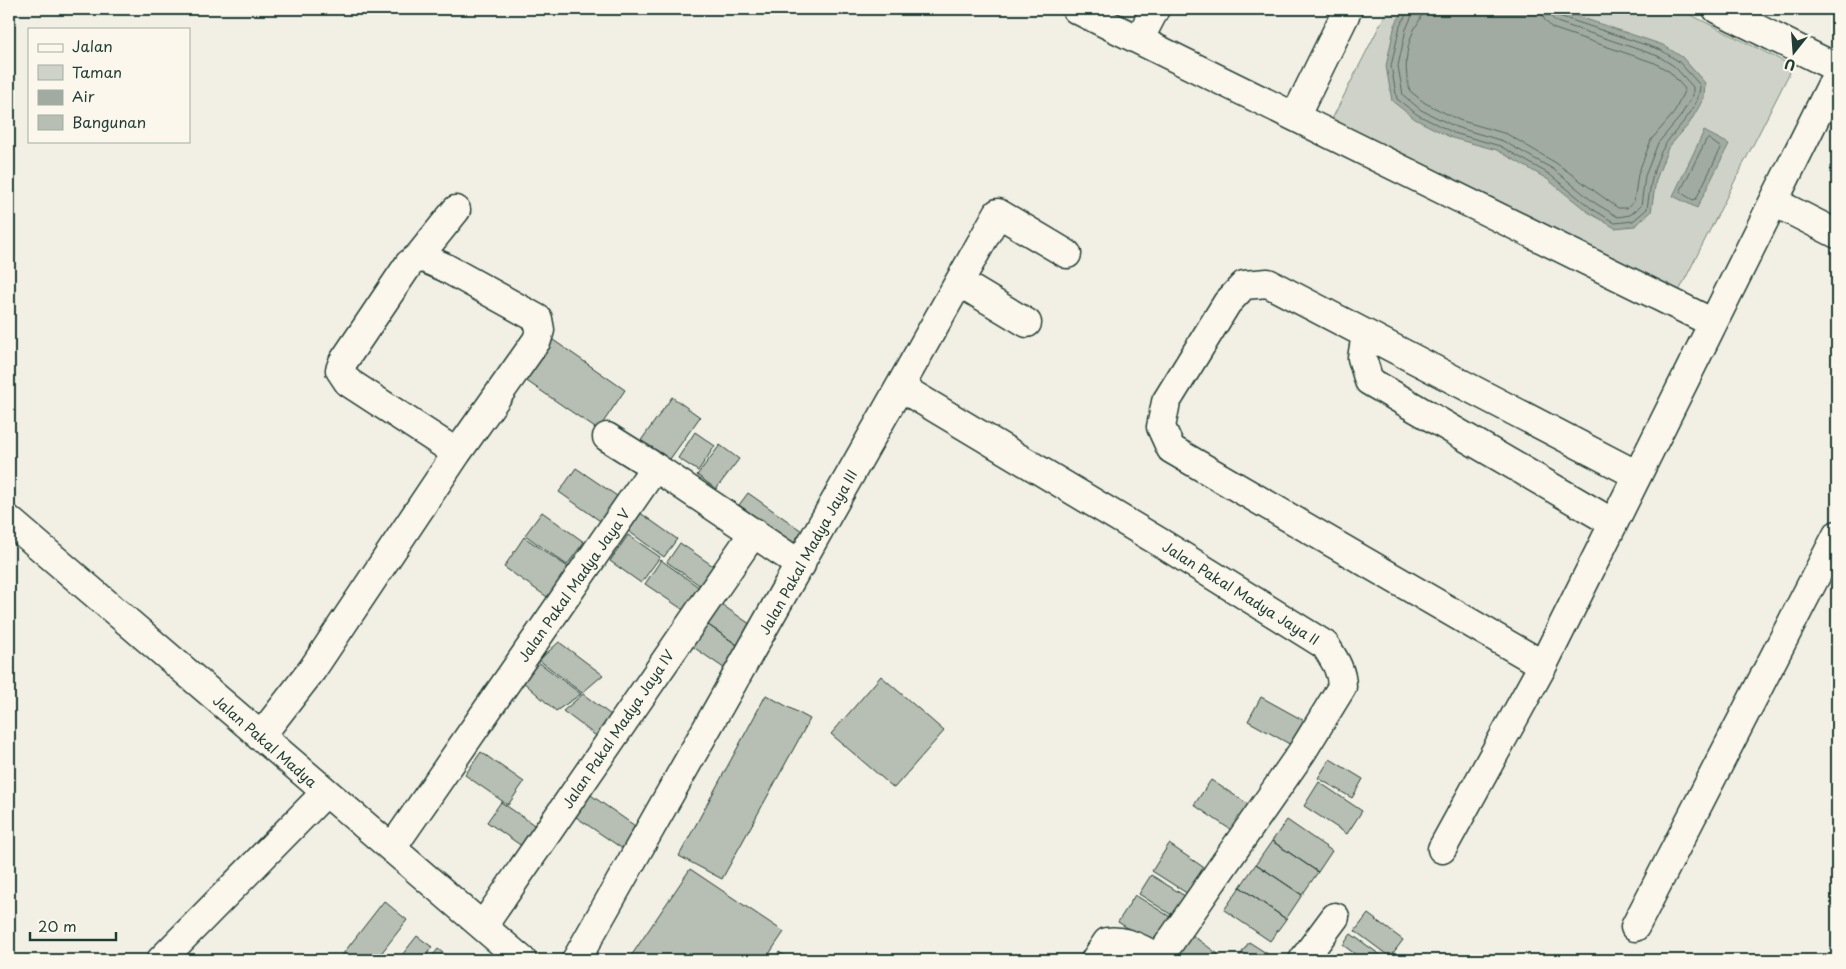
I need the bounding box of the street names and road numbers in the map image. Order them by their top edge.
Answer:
street label: Jalan Pakal Madya Jaya III [754,465,862,639]
street label: Jalan Pakal Madya Jaya V [513,504,635,666]
street label: Jalan Pakal Madya Jaya II [1158,536,1324,650]
street label: Jalan Pakal Madya Jaya IV [557,645,679,813]
street label: Jalan Pakal Madya [208,690,322,792]

